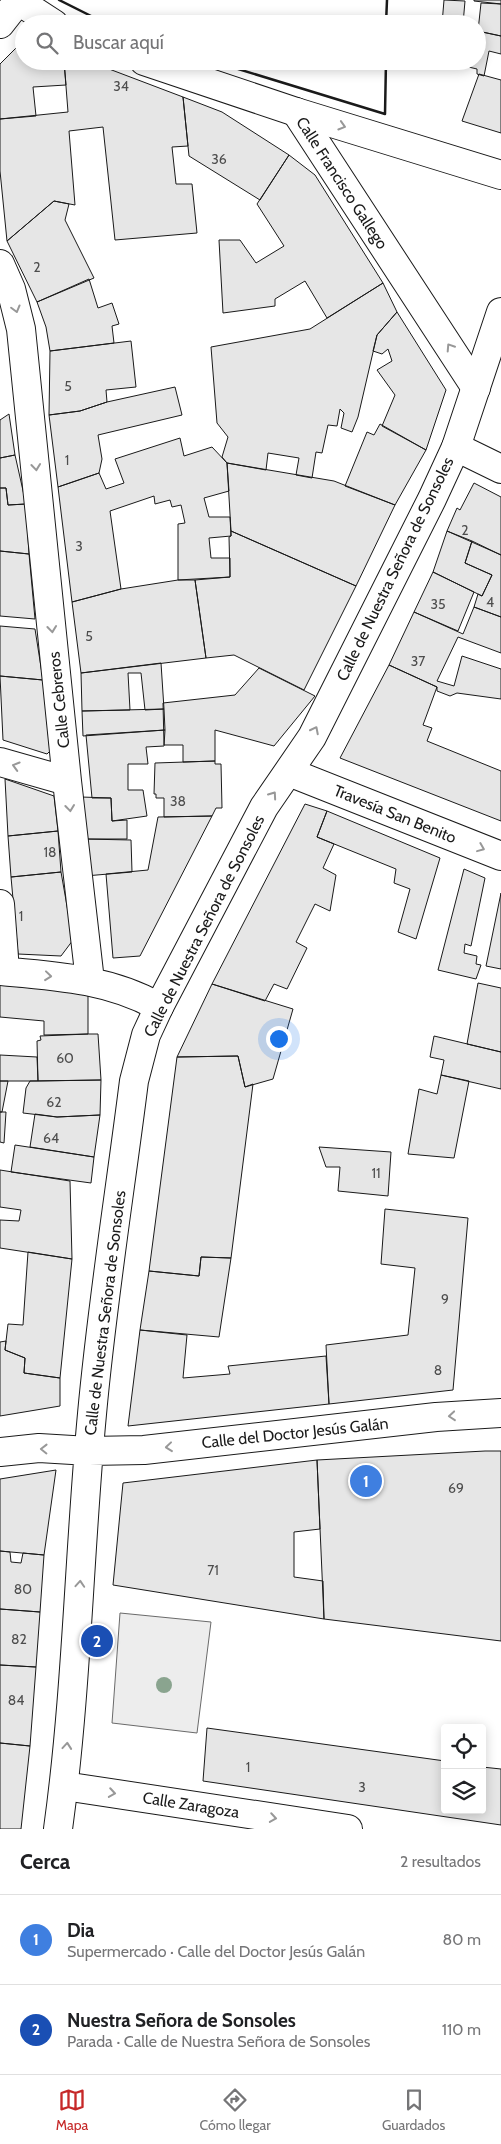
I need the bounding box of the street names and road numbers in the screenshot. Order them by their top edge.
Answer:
street label: Calle Francisco Gallego [292,113,392,253]
street label: Calle de Nuestra Señora de Sonsoles [332,454,458,684]
street label: Calle Cebreros [44,650,74,749]
street label: Travesía San Benito [331,781,459,847]
street label: Calle de Nuestra Señora de Sonsoles [140,812,269,1040]
street label: Calle de Nuestra Señora de Sonsoles [81,1189,129,1437]
street label: Calle del Doctor Jesús Galán [201,1414,389,1452]
street label: Calle Zaragoza [141,1788,241,1822]

